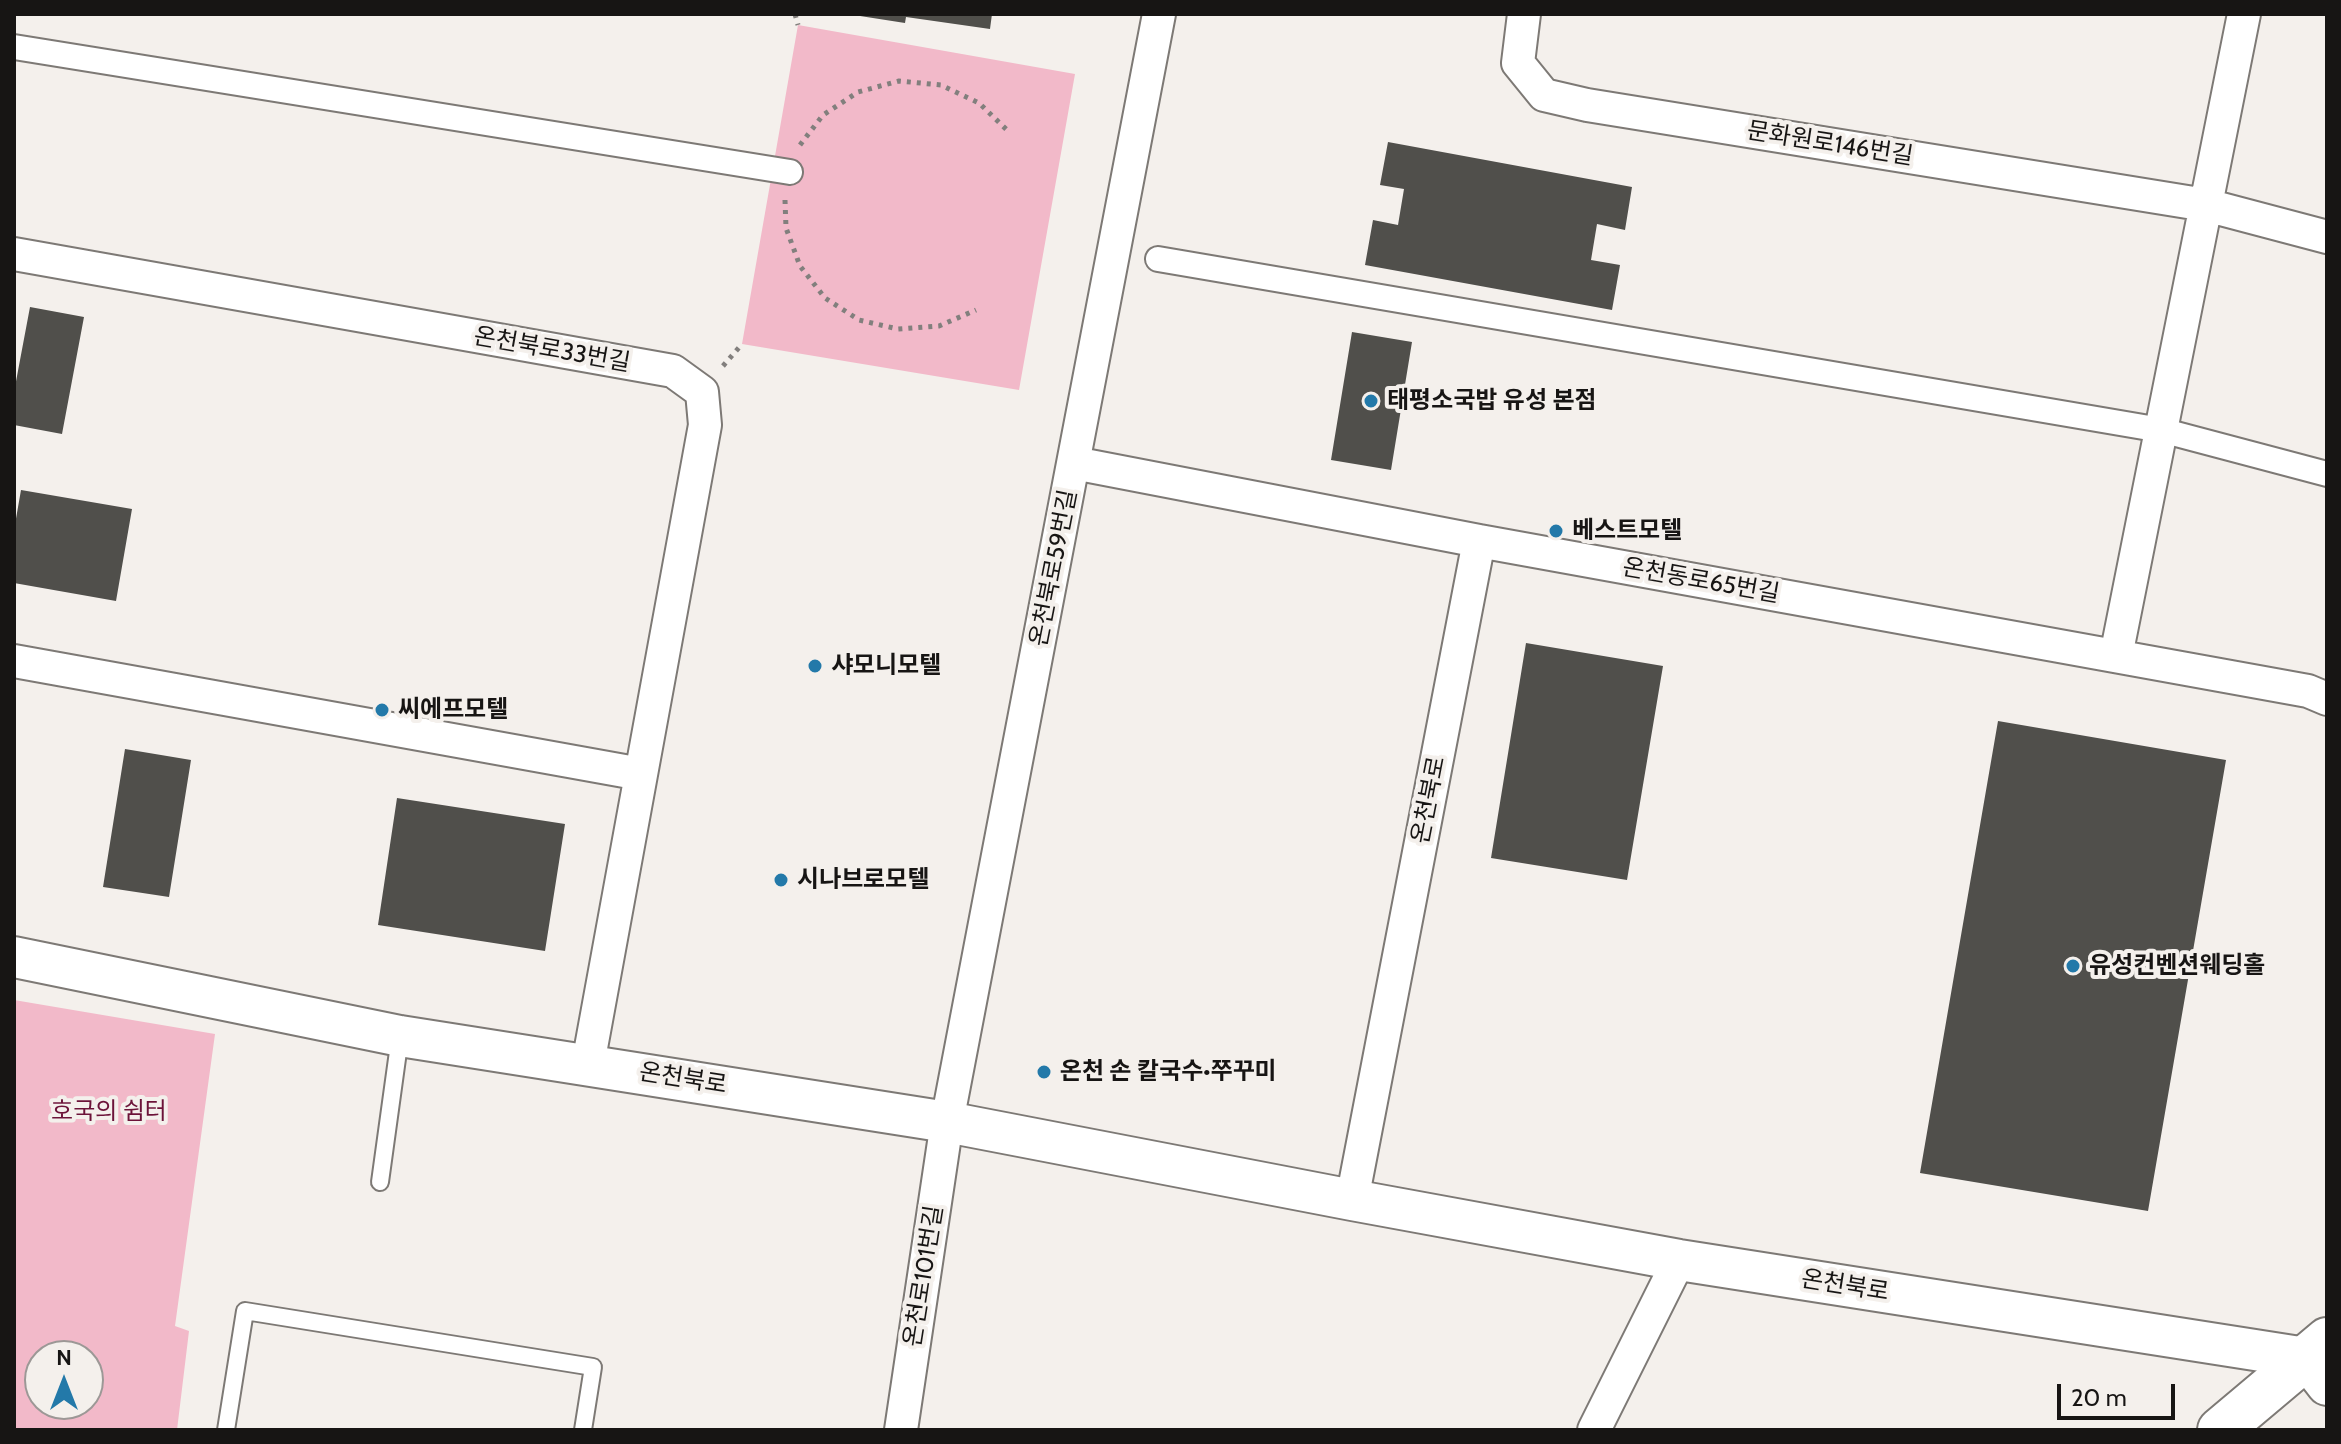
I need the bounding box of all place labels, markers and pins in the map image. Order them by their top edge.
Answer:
place label: 태평소국밥 유성 본점 [1387,387,1597,415]
marker: 태평소국밥 유성 본점 [1362,392,1380,410]
place label: 베스트모텔 [1572,517,1682,545]
marker: 베스트모텔 [1547,522,1565,540]
place label: 샤모니모텔 [831,652,941,680]
marker: 샤모니모텔 [806,657,824,675]
place label: 씨에프모텔 [398,696,508,724]
marker: 씨에프모텔 [373,701,391,719]
place label: 시나브로모텔 [797,866,929,894]
marker: 시나브로모텔 [772,871,790,889]
place label: 유성컨벤션웨딩홀 [2089,952,2266,980]
marker: 유성컨벤션웨딩홀 [2064,957,2082,975]
place label: 온천 손 칼국수•쭈꾸미 [1060,1058,1277,1086]
marker: 온천 손 칼국수•쭈꾸미 [1035,1063,1053,1081]

